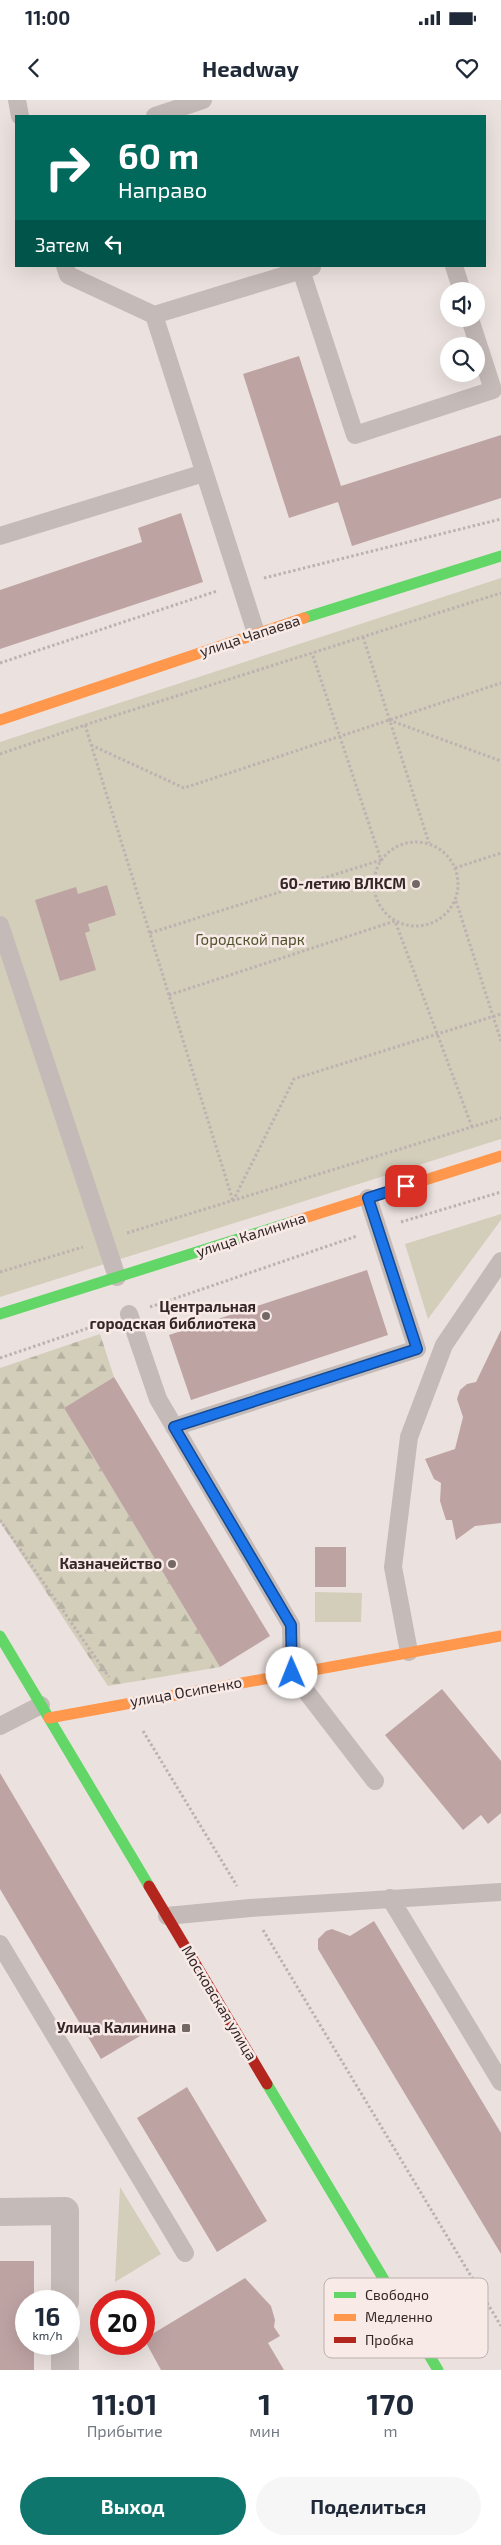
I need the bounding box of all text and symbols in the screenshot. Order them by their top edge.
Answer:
text: 11:00 [25,6,70,29]
icon: back [20,54,48,82]
icon: heart [453,54,481,82]
text: Headway [202,55,299,81]
text: 60 m [118,134,199,176]
icon: right [35,135,100,200]
text: Направо [118,176,207,202]
icon: left [100,230,128,258]
text: Затем [35,233,90,256]
map controls [440,282,485,382]
button: sound [440,282,485,327]
button: search [440,337,485,382]
street label: улица Чапаева [197,610,302,661]
place label: 60-летию ВЛКСМ [280,874,406,892]
marker: 60-летию ВЛКСМ [410,878,422,890]
park label: Городской парк [195,930,305,948]
pin [385,1165,427,1207]
icon: arrive [392,1172,420,1200]
street label: улица Калинина [194,1208,308,1261]
place label: Центральная городская библиотека [90,1297,256,1332]
marker: Центральная городская библиотека [260,1310,272,1322]
place label: Казначейство [59,1554,162,1572]
marker: Казначейство [166,1558,178,1570]
position arrow [265,1646,317,1698]
street label: улица Осипенко [128,1672,243,1711]
street label: Московская улица [178,1942,261,2064]
place label: Улица Калинина [57,2018,176,2036]
marker: Улица Калинина [180,2022,192,2034]
legend [324,2278,488,2358]
text: Свободно [365,2286,429,2303]
speed limit sign: 20 [90,2290,155,2355]
text: 16 [35,2301,60,2331]
text: Медленно [365,2308,433,2325]
text: km/h [33,2328,62,2342]
text: Пробка [365,2331,414,2348]
text: 11:01 [92,2385,157,2421]
text: 1 [258,2385,271,2421]
text: 170 [367,2385,414,2421]
text: Прибытие [87,2421,163,2440]
text: мин [249,2421,280,2440]
text: m [383,2421,397,2440]
button: Выход [20,2477,246,2535]
button: Поделиться [256,2477,481,2535]

